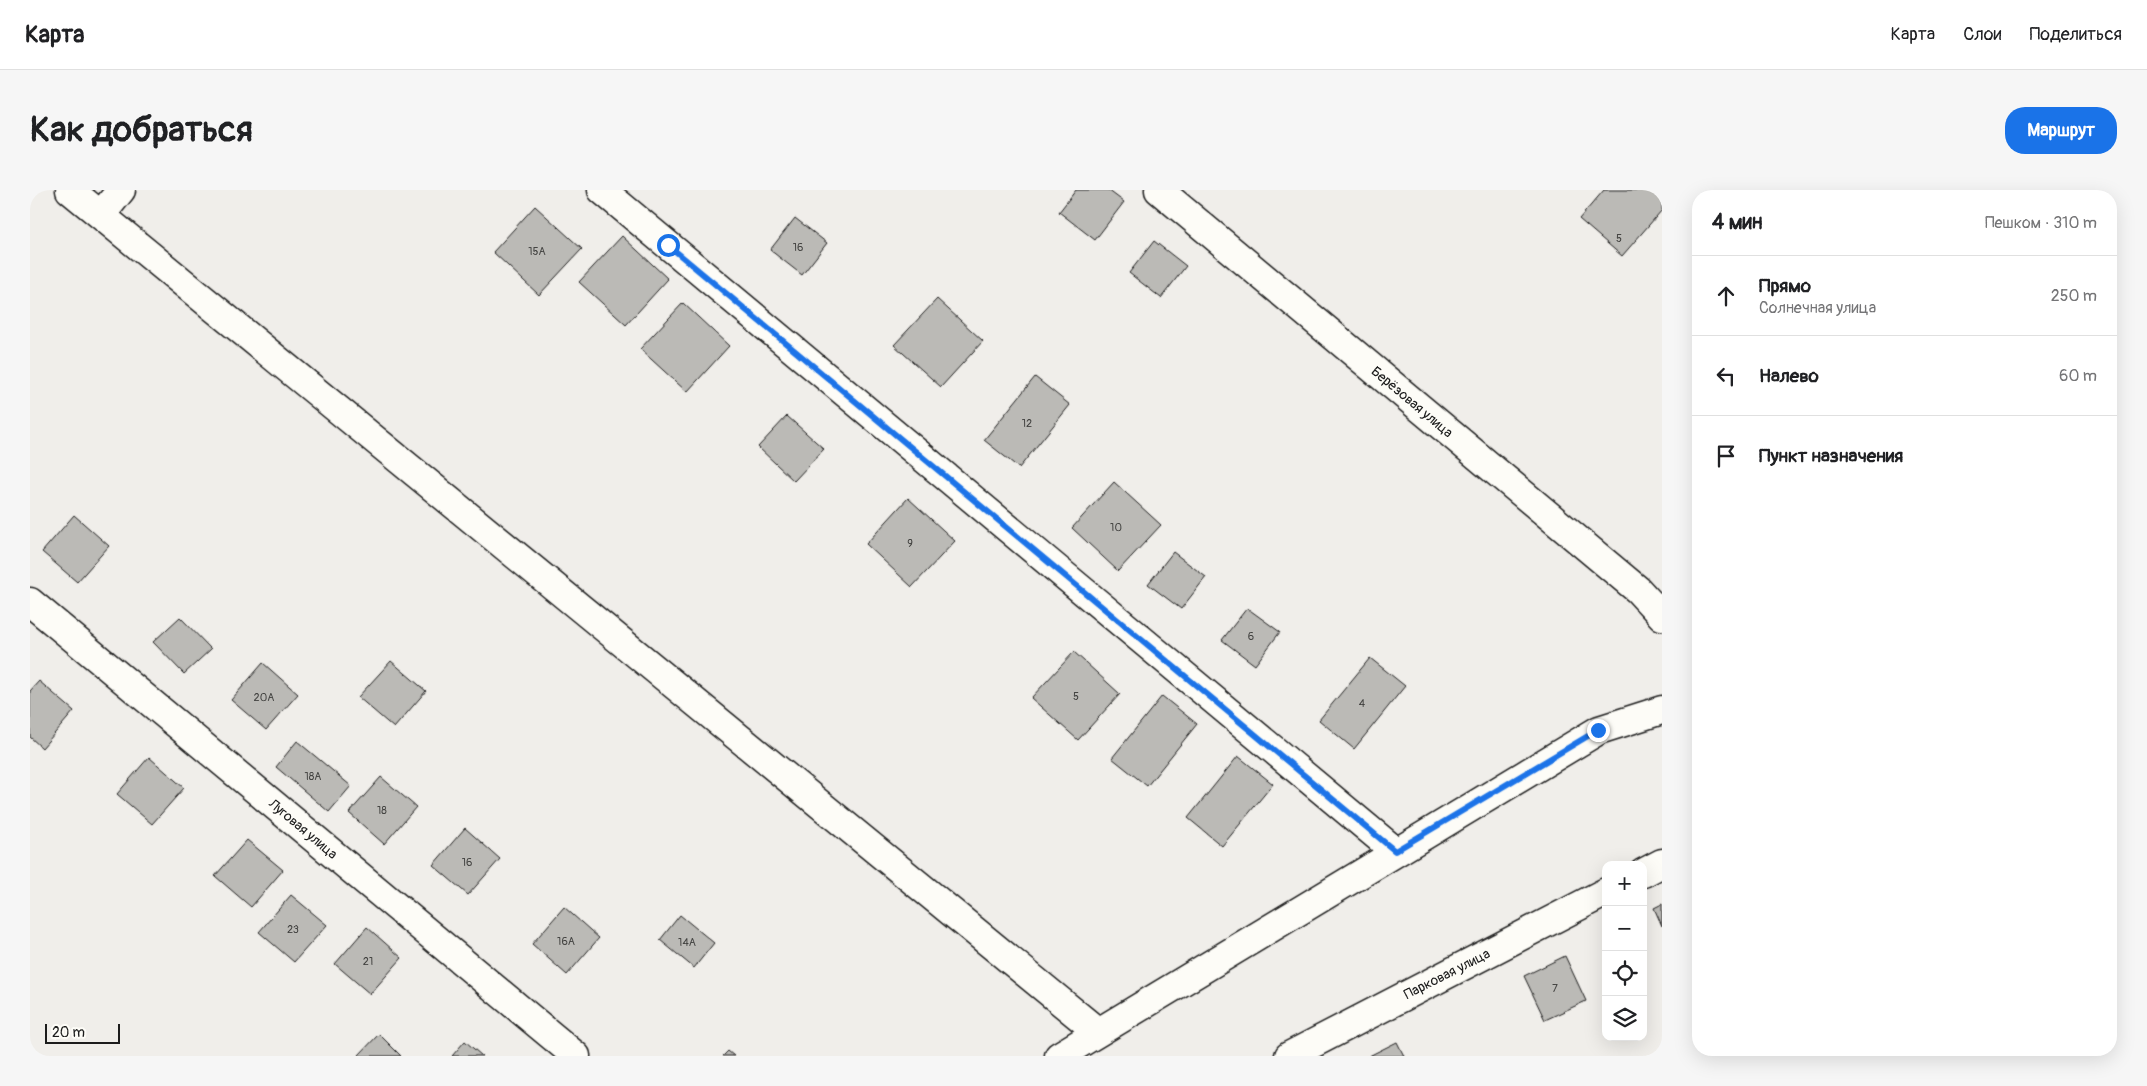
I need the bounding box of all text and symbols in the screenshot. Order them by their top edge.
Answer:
text: Карта [25,20,84,49]
text: Карта [1891,23,1935,46]
text: Слои [1963,23,2001,46]
text: Поделиться [2029,23,2122,46]
button: Маршрут [2005,107,2117,154]
text: Как добраться [30,108,253,152]
text: 4 мин [1712,209,1762,236]
text: Пешком · 310 m [1985,213,2097,233]
house number: 5 [1616,232,1622,245]
route start [657,234,680,257]
house number: 16 [793,241,803,254]
house number: 15А [528,245,546,258]
text: Прямо [1759,274,1811,298]
icon: ahead [1712,282,1740,310]
text: 250 m [2051,286,2097,306]
text: Солнечная улица [1759,298,1876,318]
icon: left [1712,362,1740,390]
street label: Берёзовая улица [1368,363,1456,441]
text: Налево [1759,364,1819,388]
text: 60 m [2059,366,2097,386]
house number: 12 [1022,417,1032,430]
icon: arrive [1712,442,1740,470]
text: Пункт назначения [1759,444,1903,468]
house number: 10 [1110,521,1122,534]
house number: 9 [907,537,913,550]
house number: 6 [1248,630,1254,643]
house number: 5 [1073,690,1079,703]
house number: 20А [254,691,274,704]
house number: 4 [1359,697,1366,710]
route end [1587,719,1610,742]
house number: 18А [305,770,321,783]
street label: Луговая улица [264,795,341,863]
house number: 18 [377,804,387,817]
house number: 16 [462,856,472,869]
map controls [1602,861,1647,1041]
button: + [1602,861,1647,906]
button: − [1602,906,1647,951]
house number: 23 [287,923,299,936]
house number: 16А [557,935,575,948]
house number: 14А [678,936,696,949]
street label: Парковая улица [1401,945,1493,1003]
button: locate [1602,951,1647,996]
house number: 21 [363,955,373,968]
house number: 7 [1552,982,1558,995]
button: layers [1602,996,1647,1041]
scale bar [45,1021,120,1044]
text: 20 m [52,1024,85,1041]

